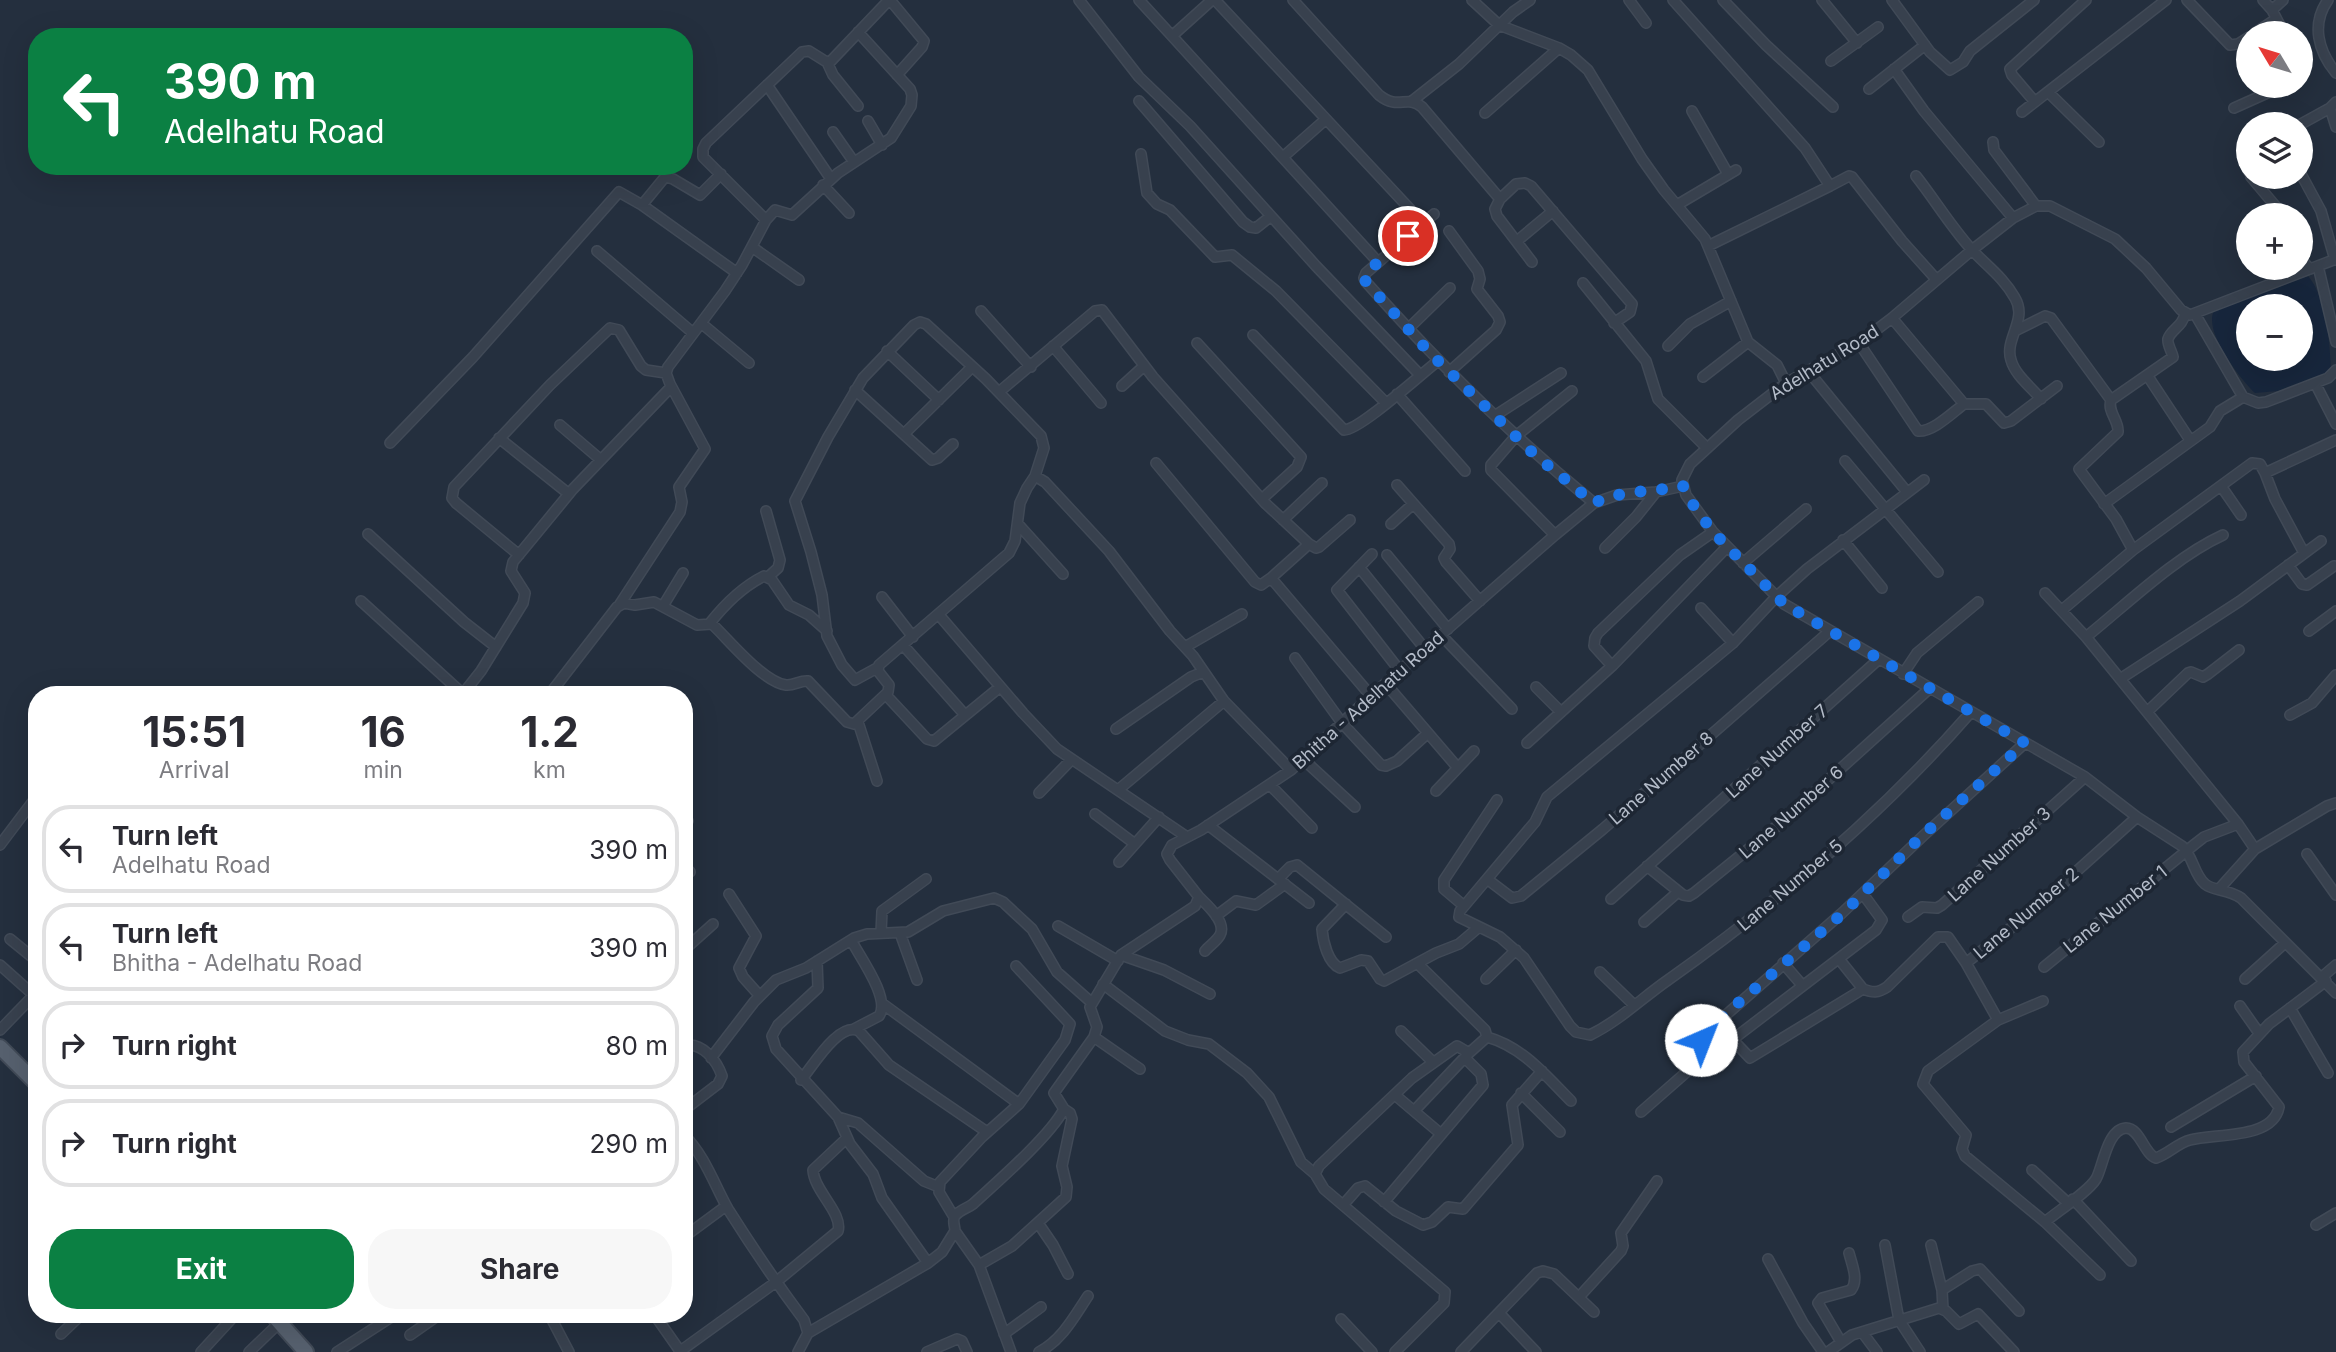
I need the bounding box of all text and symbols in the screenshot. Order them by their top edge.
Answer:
north arrow [2236,21,2314,98]
map controls [2236,21,2313,371]
text: 390 m [164,52,317,111]
icon: left [49,56,140,147]
text: Adelhatu Road [164,112,385,151]
button: layers [2236,112,2313,189]
button: + [2236,203,2313,280]
pin [1378,206,1438,266]
icon: arrive [1389,217,1427,255]
button: − [2236,294,2313,371]
street label: Adelhatu Road [1766,320,1882,404]
street label: Bhitha - Adelhatu Road [1288,627,1448,773]
street label: Lane Number 7 [1722,700,1832,802]
text: 15:51 [142,706,246,757]
text: 16 [360,706,406,757]
text: 1.2 [520,706,579,757]
street label: Lane Number 8 [1605,727,1717,829]
text: Arrival [159,756,230,784]
text: min [364,756,403,784]
text: km [533,756,566,784]
street label: Lane Number 6 [1735,761,1847,863]
street label: Lane Number 3 [1943,802,2055,906]
text: Turn left [112,820,218,851]
icon: left [53,830,91,868]
text: 390 m [589,834,668,865]
street label: Lane Number 5 [1733,835,1847,935]
text: Adelhatu Road [112,851,271,879]
street label: Lane Number 1 [2059,861,2171,957]
street label: Lane Number 2 [1969,863,2083,963]
text: Turn left [112,918,218,949]
icon: left [53,928,91,966]
text: 390 m [589,932,668,963]
text: Bhitha - Adelhatu Road [112,949,362,977]
position arrow [1664,1003,1738,1077]
icon: right [53,1026,91,1064]
text: Turn right [112,1030,237,1061]
text: 80 m [605,1030,668,1061]
icon: right [53,1124,91,1162]
text: Turn right [112,1128,237,1159]
text: 290 m [590,1128,668,1159]
button: Exit [49,1229,354,1309]
button: Share [368,1229,672,1309]

